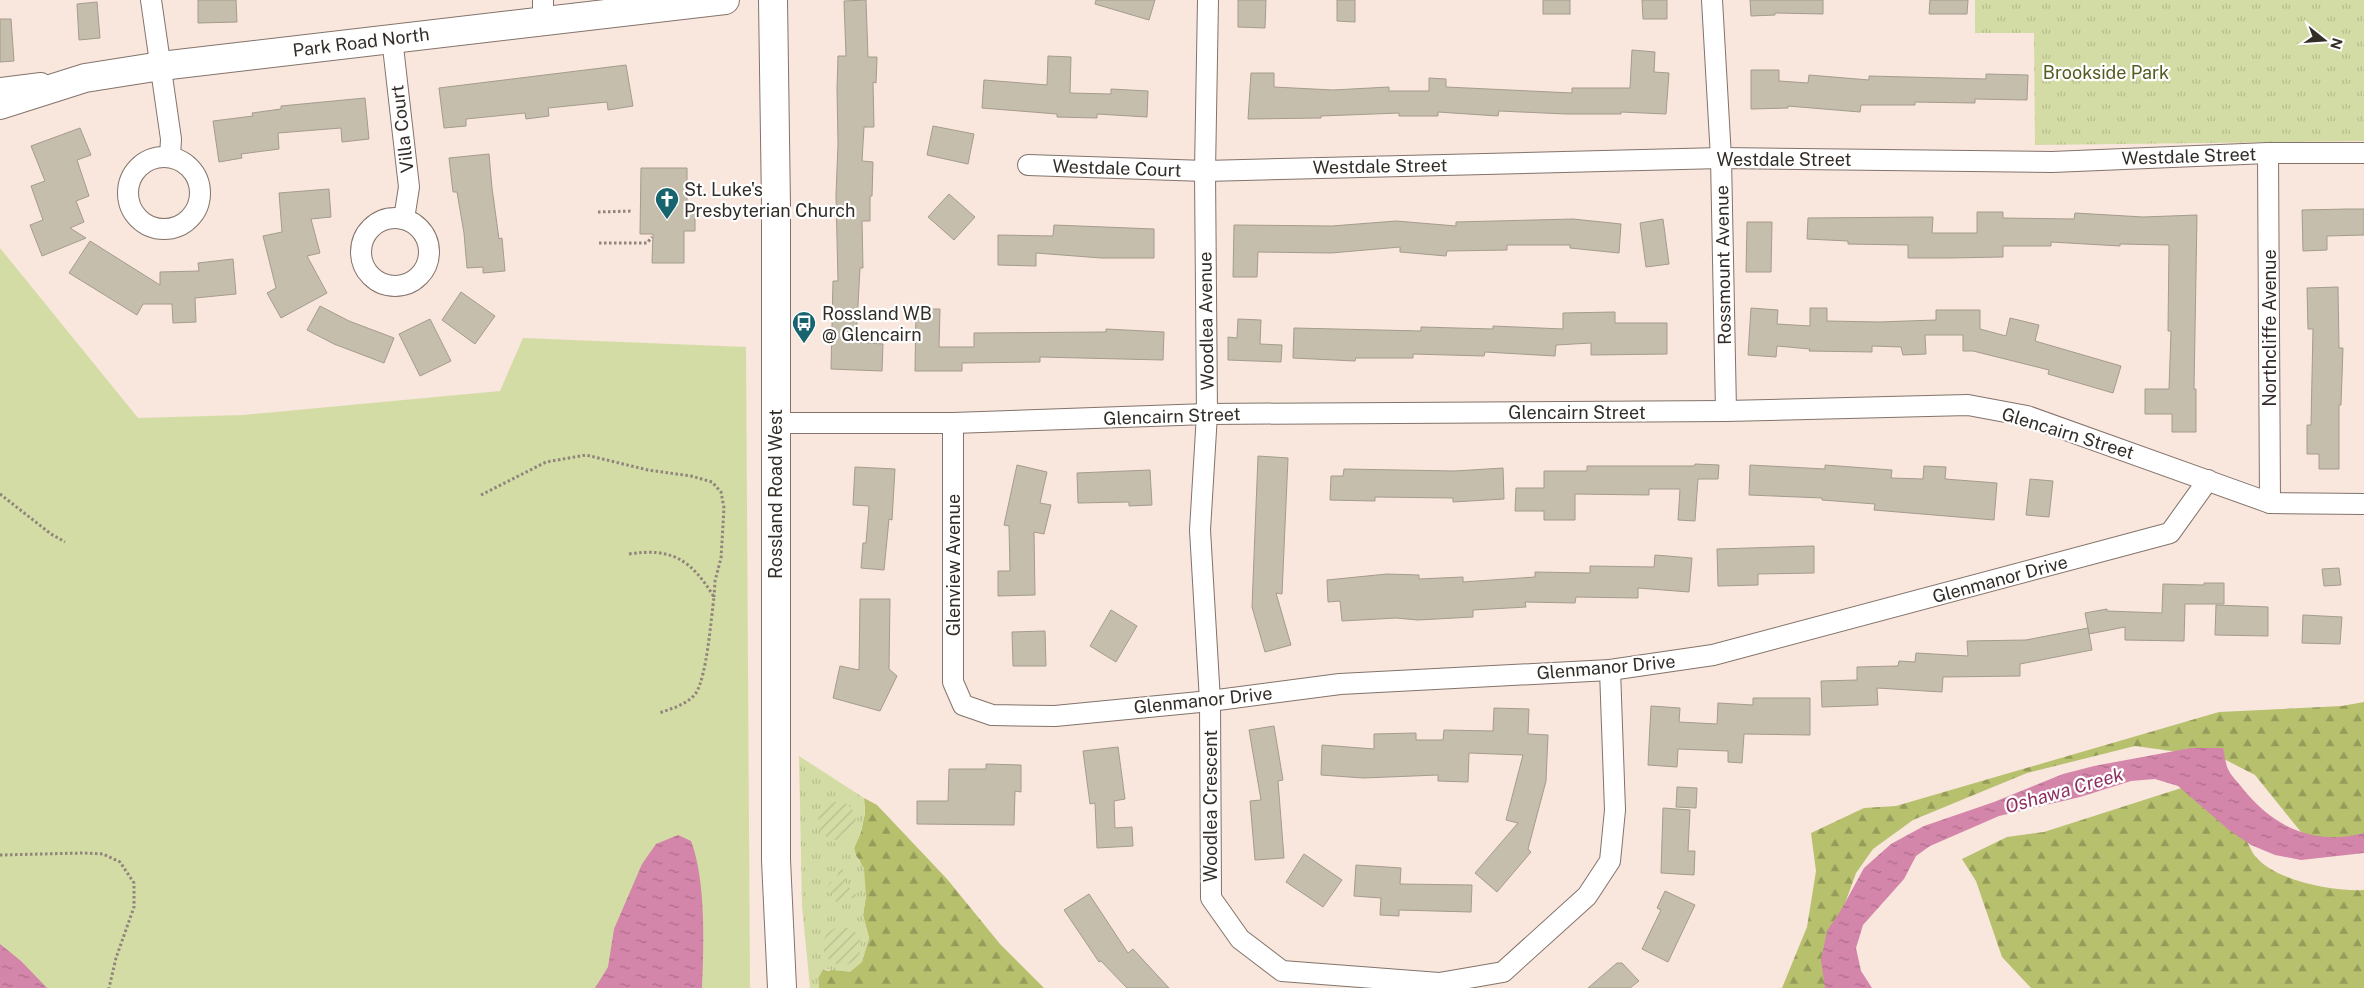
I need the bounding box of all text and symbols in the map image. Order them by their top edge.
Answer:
north arrow [2299,15,2349,65]
street label: Park Road North [291,23,431,61]
text: N [2327,36,2346,51]
park label: Brookside Park [2043,62,2169,83]
street label: Villa Court [386,84,418,174]
street label: Westdale Street [2121,143,2257,169]
street label: Westdale Street [1717,149,1851,170]
street label: Westdale Street [1312,154,1448,178]
street label: Westdale Court [1052,155,1182,181]
place label: St. Luke's Presbyterian Church [684,179,855,221]
street label: Rossmount Avenue [1711,185,1735,345]
church icon: St. Luke's Presbyterian Church [654,186,680,220]
street label: Northcliffe Avenue [2259,249,2280,407]
street label: Woodlea Avenue [1194,251,1218,391]
place label: Rossland WB @ Glencairn [822,303,932,345]
bus stop icon: Rossland WB @ Glencairn [791,310,817,344]
street label: Glencairn Street [1508,402,1646,423]
street label: Glencairn Street [1103,403,1241,429]
street label: Glencairn Street [1999,403,2137,463]
street label: Rossland Road West [765,409,786,579]
street label: Glenview Avenue [943,494,964,636]
street label: Glenmanor Drive [1930,551,2070,607]
street label: Glenmanor Drive [1536,650,1676,684]
street label: Glenmanor Drive [1133,682,1273,718]
street label: Woodlea Crescent [1200,730,1221,882]
water label: Oshawa Creek [2002,762,2126,817]

